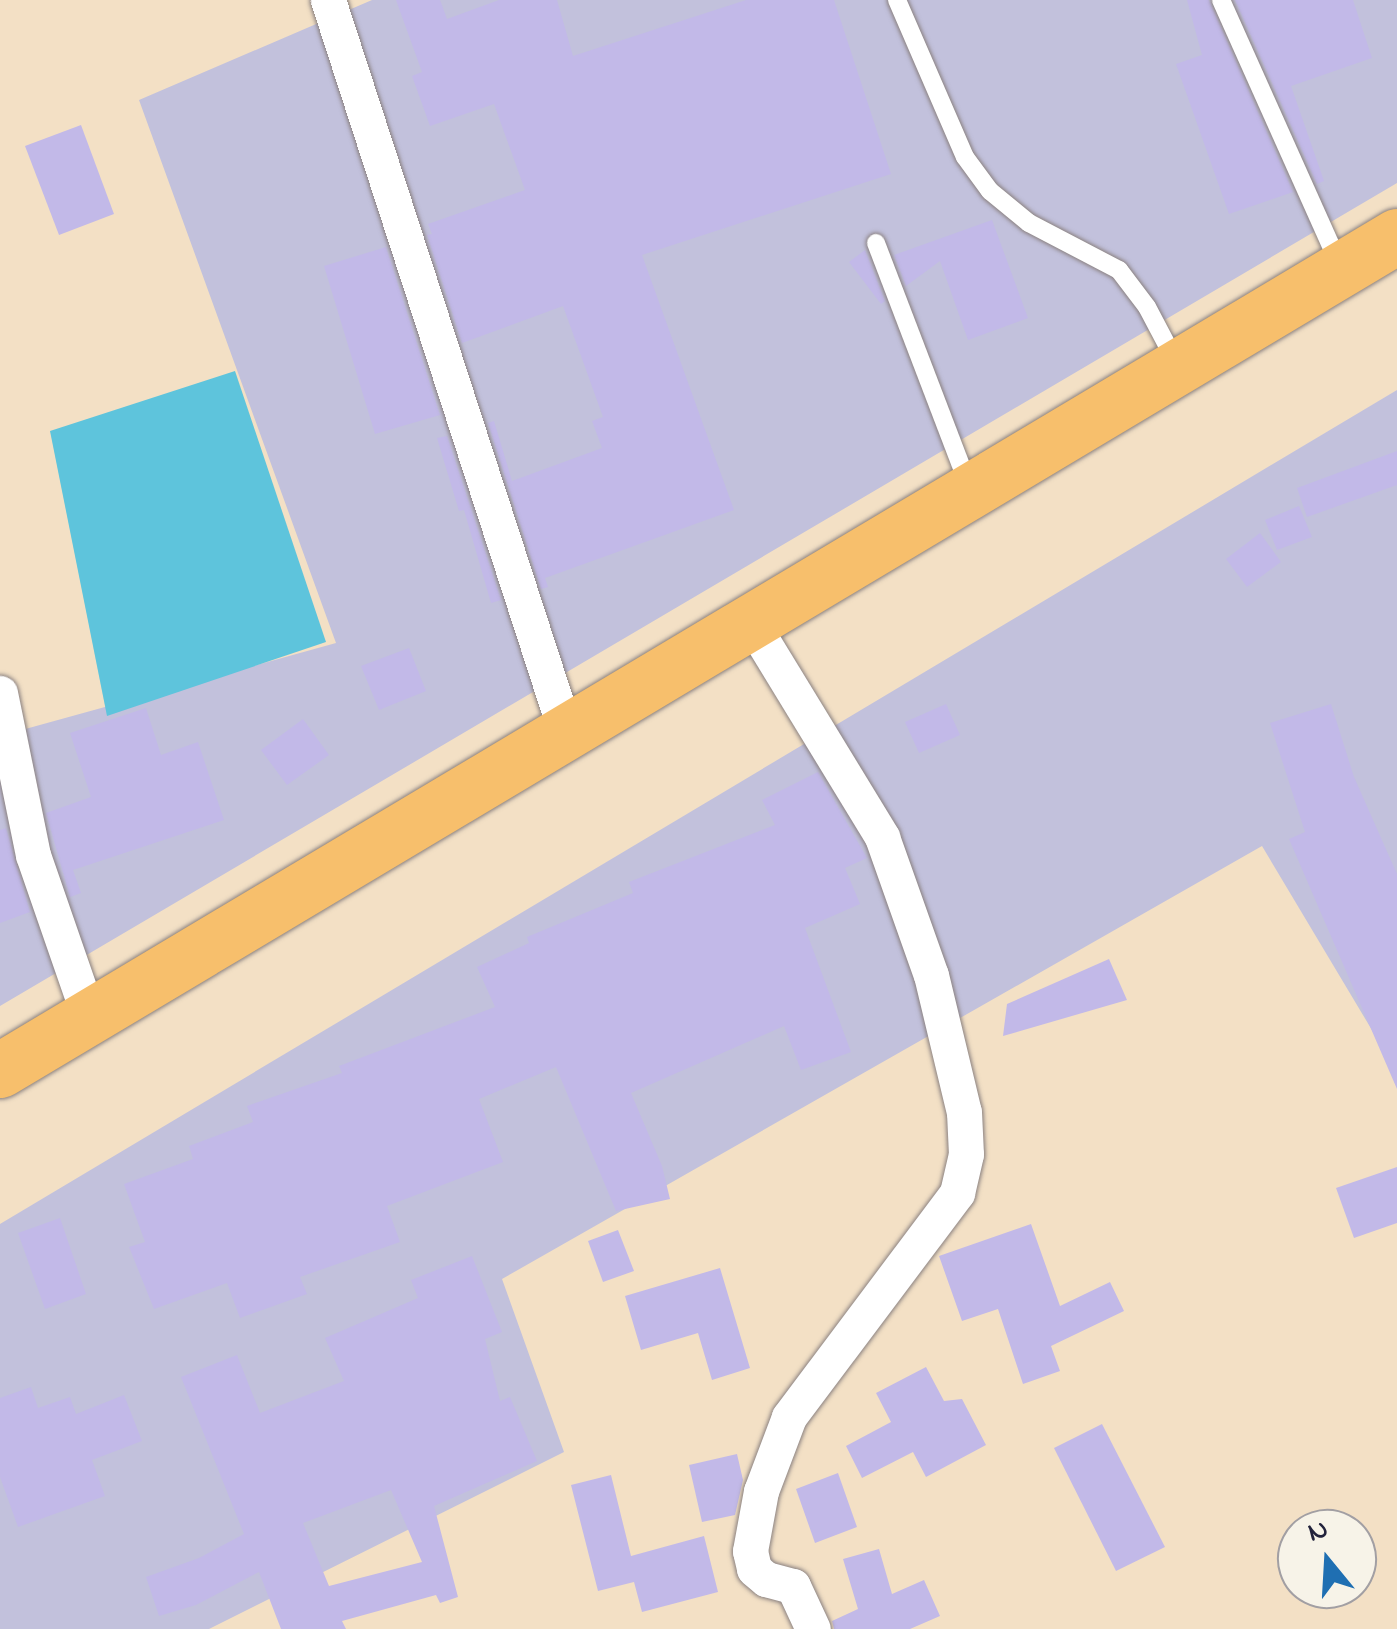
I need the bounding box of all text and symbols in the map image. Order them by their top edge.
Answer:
north arrow [1277,1509,1377,1609]
text: N [1303,1509,1334,1554]

